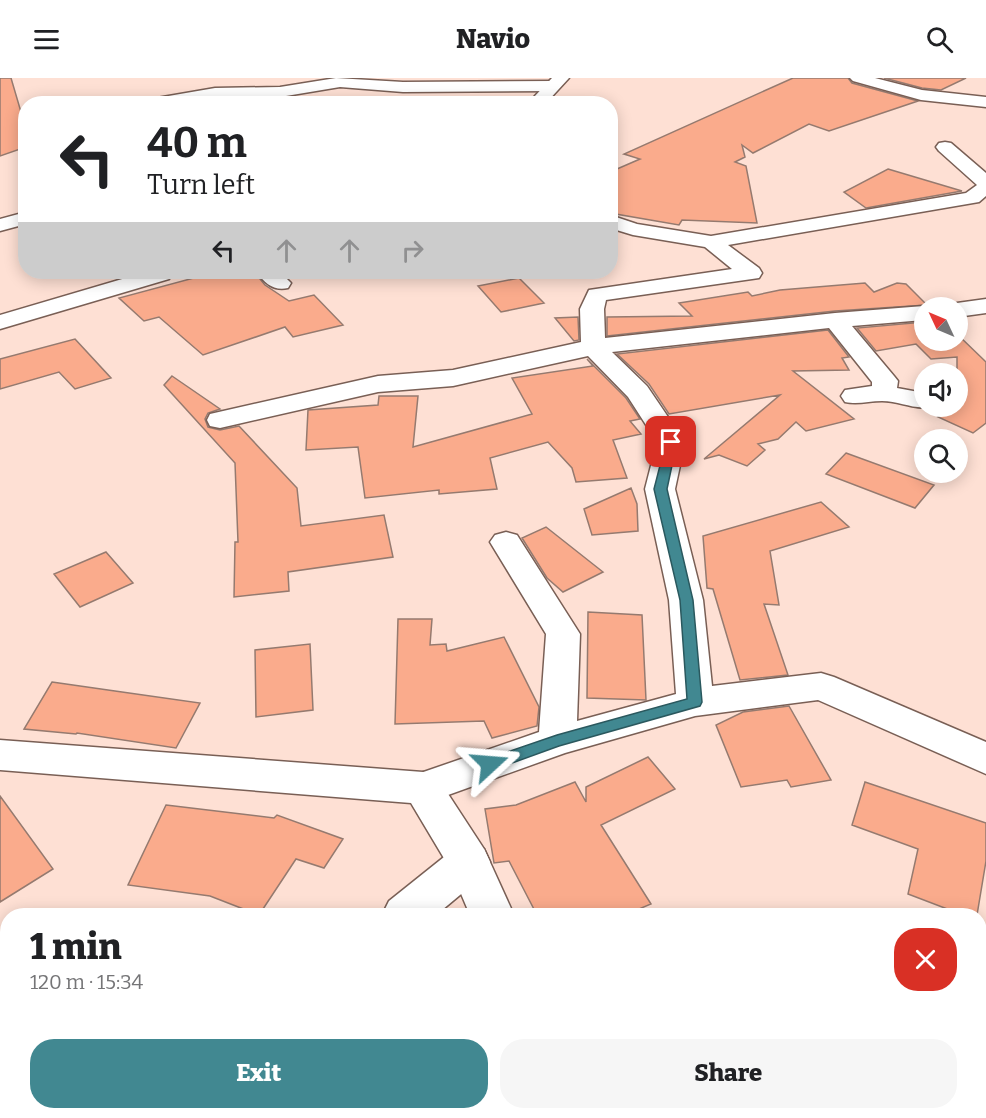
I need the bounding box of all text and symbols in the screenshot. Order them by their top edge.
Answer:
icon: menu [30,23,63,56]
text: Navio [456,23,530,55]
icon: search [923,23,956,56]
text: 40 m [147,118,247,168]
icon: left [48,120,126,198]
text: Turn left [147,169,255,201]
icon: left [207,234,240,267]
icon: ahead [270,234,303,267]
icon: ahead [333,234,366,267]
icon: right [396,234,429,267]
north arrow [914,297,968,351]
map controls [914,297,968,483]
button: sound [914,363,968,417]
pin [645,416,696,467]
icon: arrive [654,425,687,458]
button: search [914,429,968,483]
position arrow [458,732,522,796]
text: 1 min [30,925,122,969]
button: close [894,928,957,991]
text: 120 m · 15:34 [30,970,143,994]
button: Exit [30,1039,488,1108]
button: Share [500,1039,957,1108]

